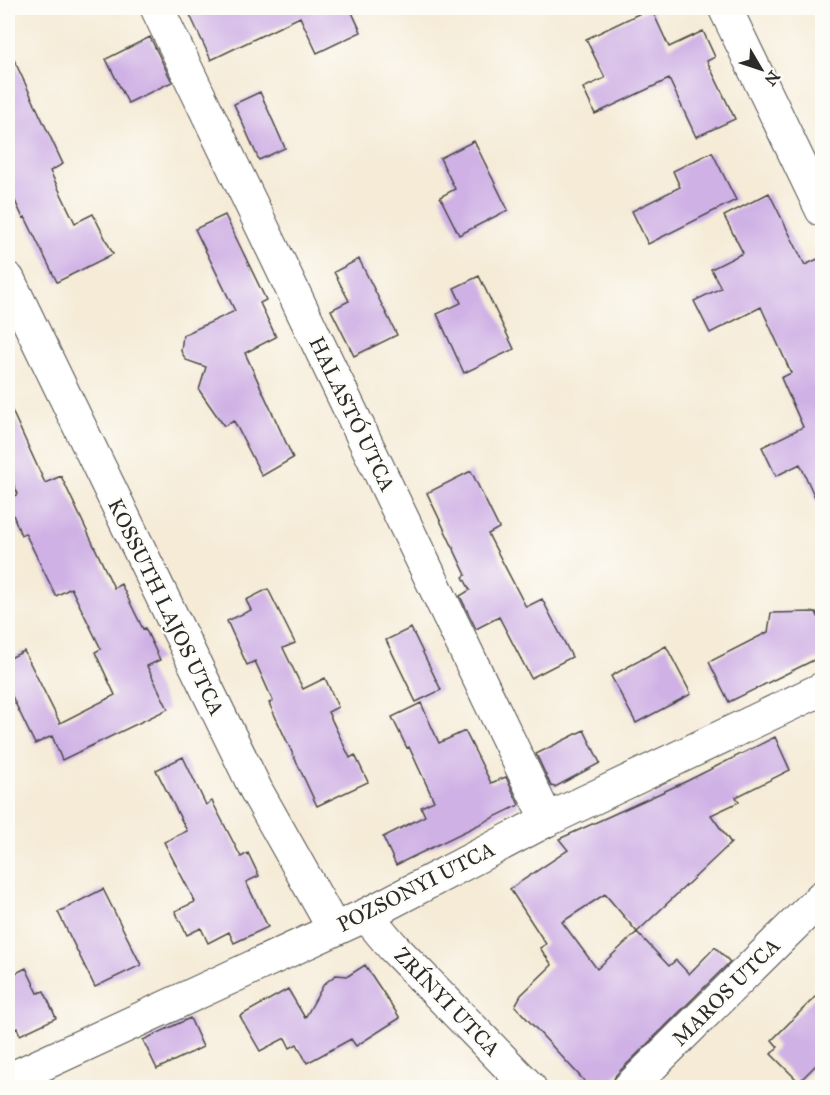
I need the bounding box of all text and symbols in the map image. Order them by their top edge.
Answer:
north arrow [731,39,791,99]
text: N [760,67,784,90]
street label: HALASTÓ UTCA [303,332,402,496]
street label: KOSSUTH LAJOS UTCA [102,494,230,720]
street label: POZSONYI UTCA [333,836,499,938]
street label: MAROS UTCA [667,933,785,1051]
street label: ZRÍNYI UTCA [389,941,506,1062]

